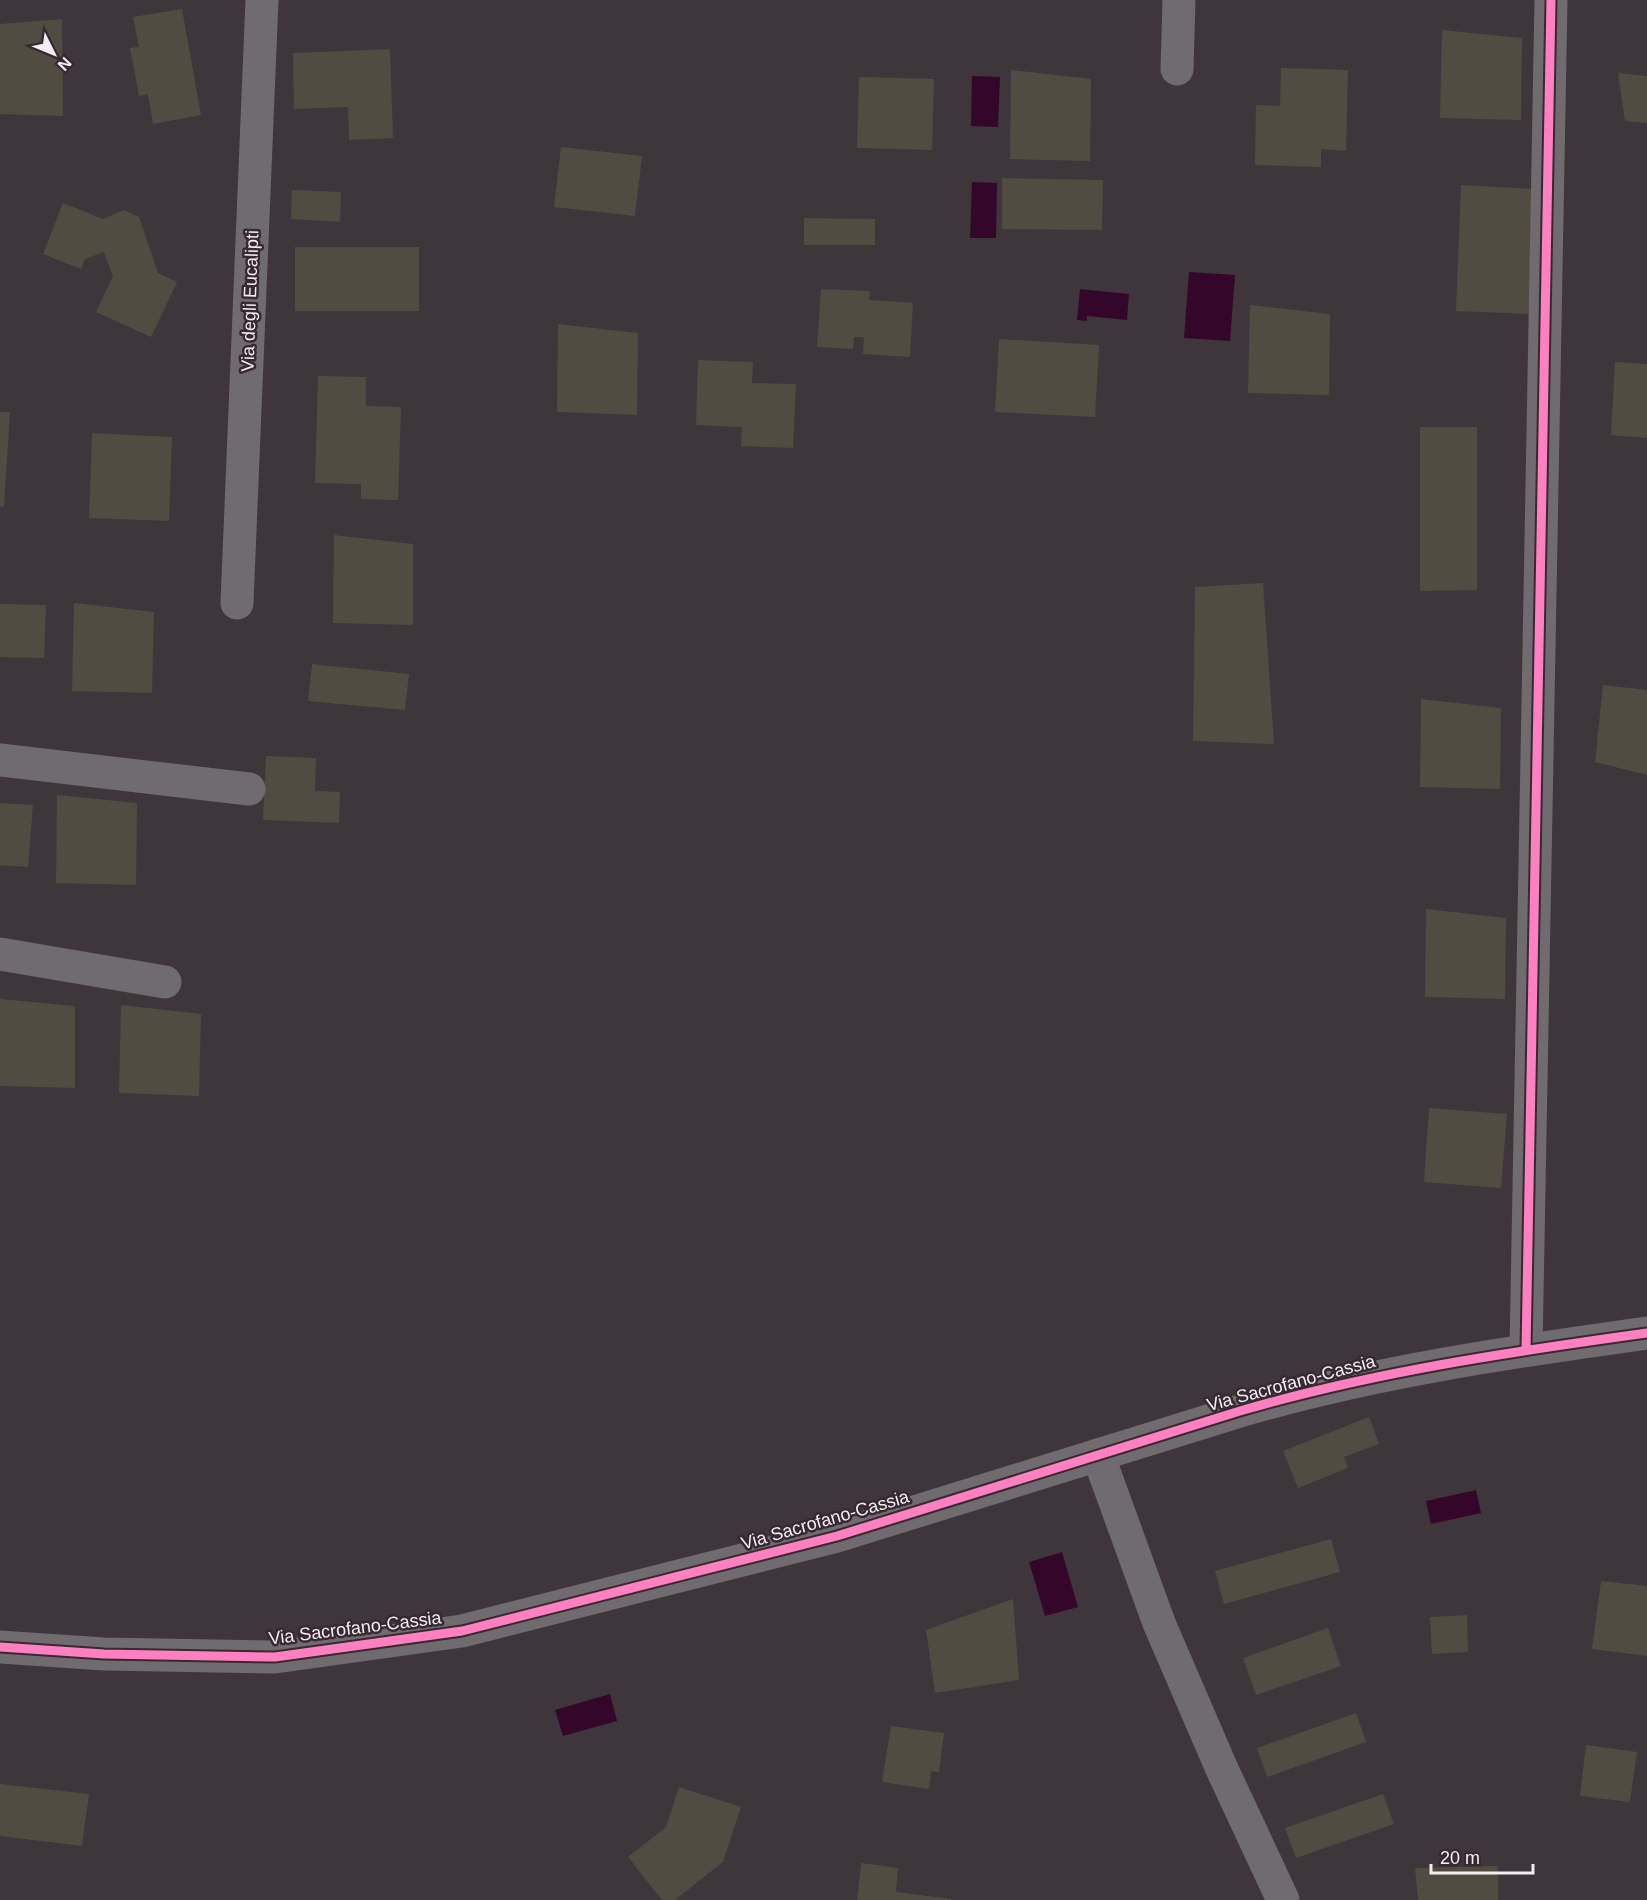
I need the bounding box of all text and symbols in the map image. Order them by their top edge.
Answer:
north arrow [24,24,84,84]
text: N [54,54,75,74]
street label: Via degli Eucalipti [238,230,262,372]
street label: Via Sacrofano-Cassia [1204,1351,1378,1415]
street label: Via Sacrofano-Cassia [739,1486,912,1554]
street label: Via Sacrofano-Cassia [268,1607,443,1649]
scale bar [1431,1837,1533,1875]
text: 20 m [1440,1848,1480,1868]

